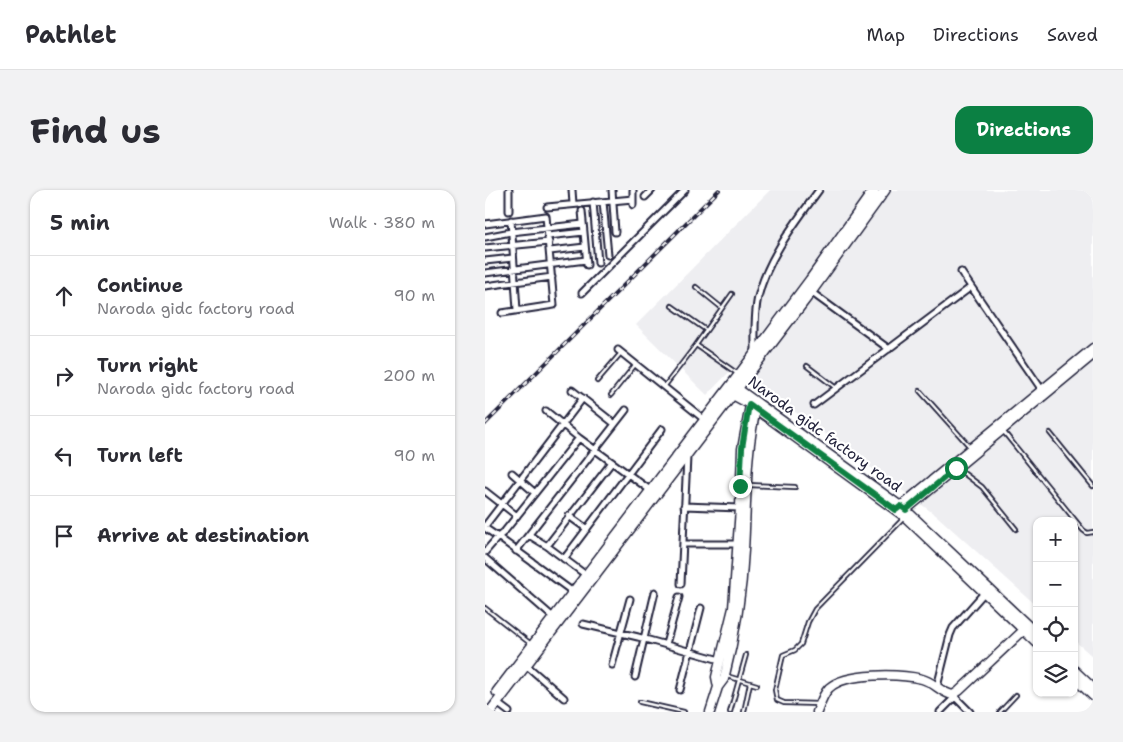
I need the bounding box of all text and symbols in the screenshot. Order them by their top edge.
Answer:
text: Pathlet [25,19,116,51]
text: Map [867,23,905,47]
text: Directions [933,23,1019,47]
text: Saved [1047,23,1098,47]
button: Directions [955,106,1093,154]
text: Find us [30,107,161,154]
text: 5 min [50,209,110,237]
text: Walk · 380 m [329,212,435,233]
text: Continue [97,273,183,298]
icon: ahead [50,282,78,310]
text: 90 m [394,285,435,306]
text: Naroda gidc factory road [97,298,295,319]
text: Turn right [97,353,198,378]
icon: right [50,362,78,390]
text: 200 m [383,365,435,386]
street label: Naroda gidc factory road [744,371,906,497]
text: Naroda gidc factory road [97,378,295,399]
icon: left [50,442,78,470]
text: Turn left [97,443,183,468]
text: 90 m [394,445,435,466]
route start [945,457,968,480]
route end [729,475,752,498]
map controls [1033,517,1078,697]
button: + [1033,517,1078,562]
icon: arrive [50,522,78,550]
text: Arrive at destination [97,523,309,548]
button: − [1033,562,1078,607]
button: locate [1033,607,1078,652]
button: layers [1033,652,1078,697]

